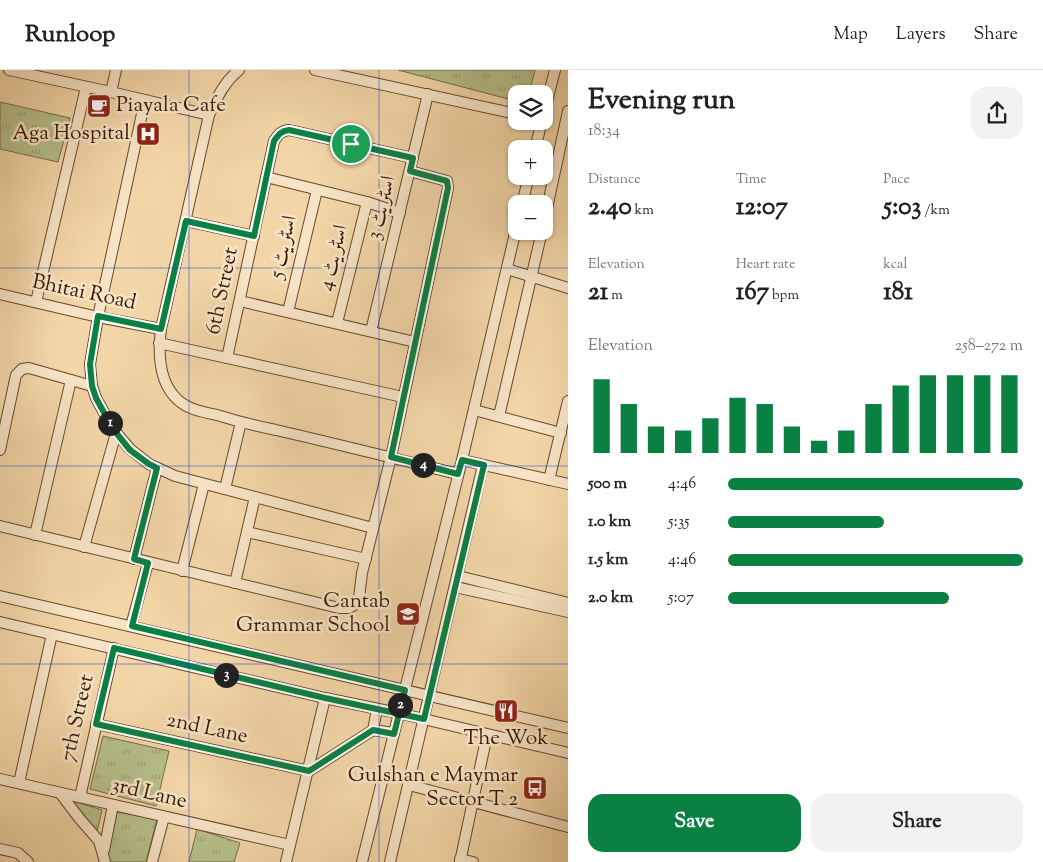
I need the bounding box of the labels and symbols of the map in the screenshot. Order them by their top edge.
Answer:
place label: Piayala Cafe [116,91,226,121]
cafe icon: Piayala Cafe [86,93,112,119]
place label: Aga Hospital [12,119,130,149]
hospital icon: Aga Hospital [135,121,161,147]
pin [330,123,372,165]
street label: اسٹریٹ 3 [360,173,404,243]
street label: اسٹریٹ 5 [262,213,306,282]
street label: اسٹریٹ 4 [311,222,357,294]
street label: 6th Street [199,245,247,337]
street label: Bhitai Road [29,267,139,319]
pin: 1 [98,410,122,436]
pin: 4 [410,452,436,478]
place label: Cantab Grammar School [236,587,390,641]
school or university icon: Cantab Grammar School [395,601,421,627]
pin: 3 [214,662,238,688]
street label: 7th Street [53,671,103,765]
pin: 2 [388,692,412,718]
restaurant icon: The Wok [493,698,519,724]
street label: 2nd Lane [163,706,251,752]
place label: The Wok [463,724,549,754]
place label: Gulshan e Maymar Sector T 2 [348,761,518,815]
street label: 3rd Lane [108,771,190,817]
bus stop icon: Gulshan e Maymar Sector T 2 [522,775,548,801]

